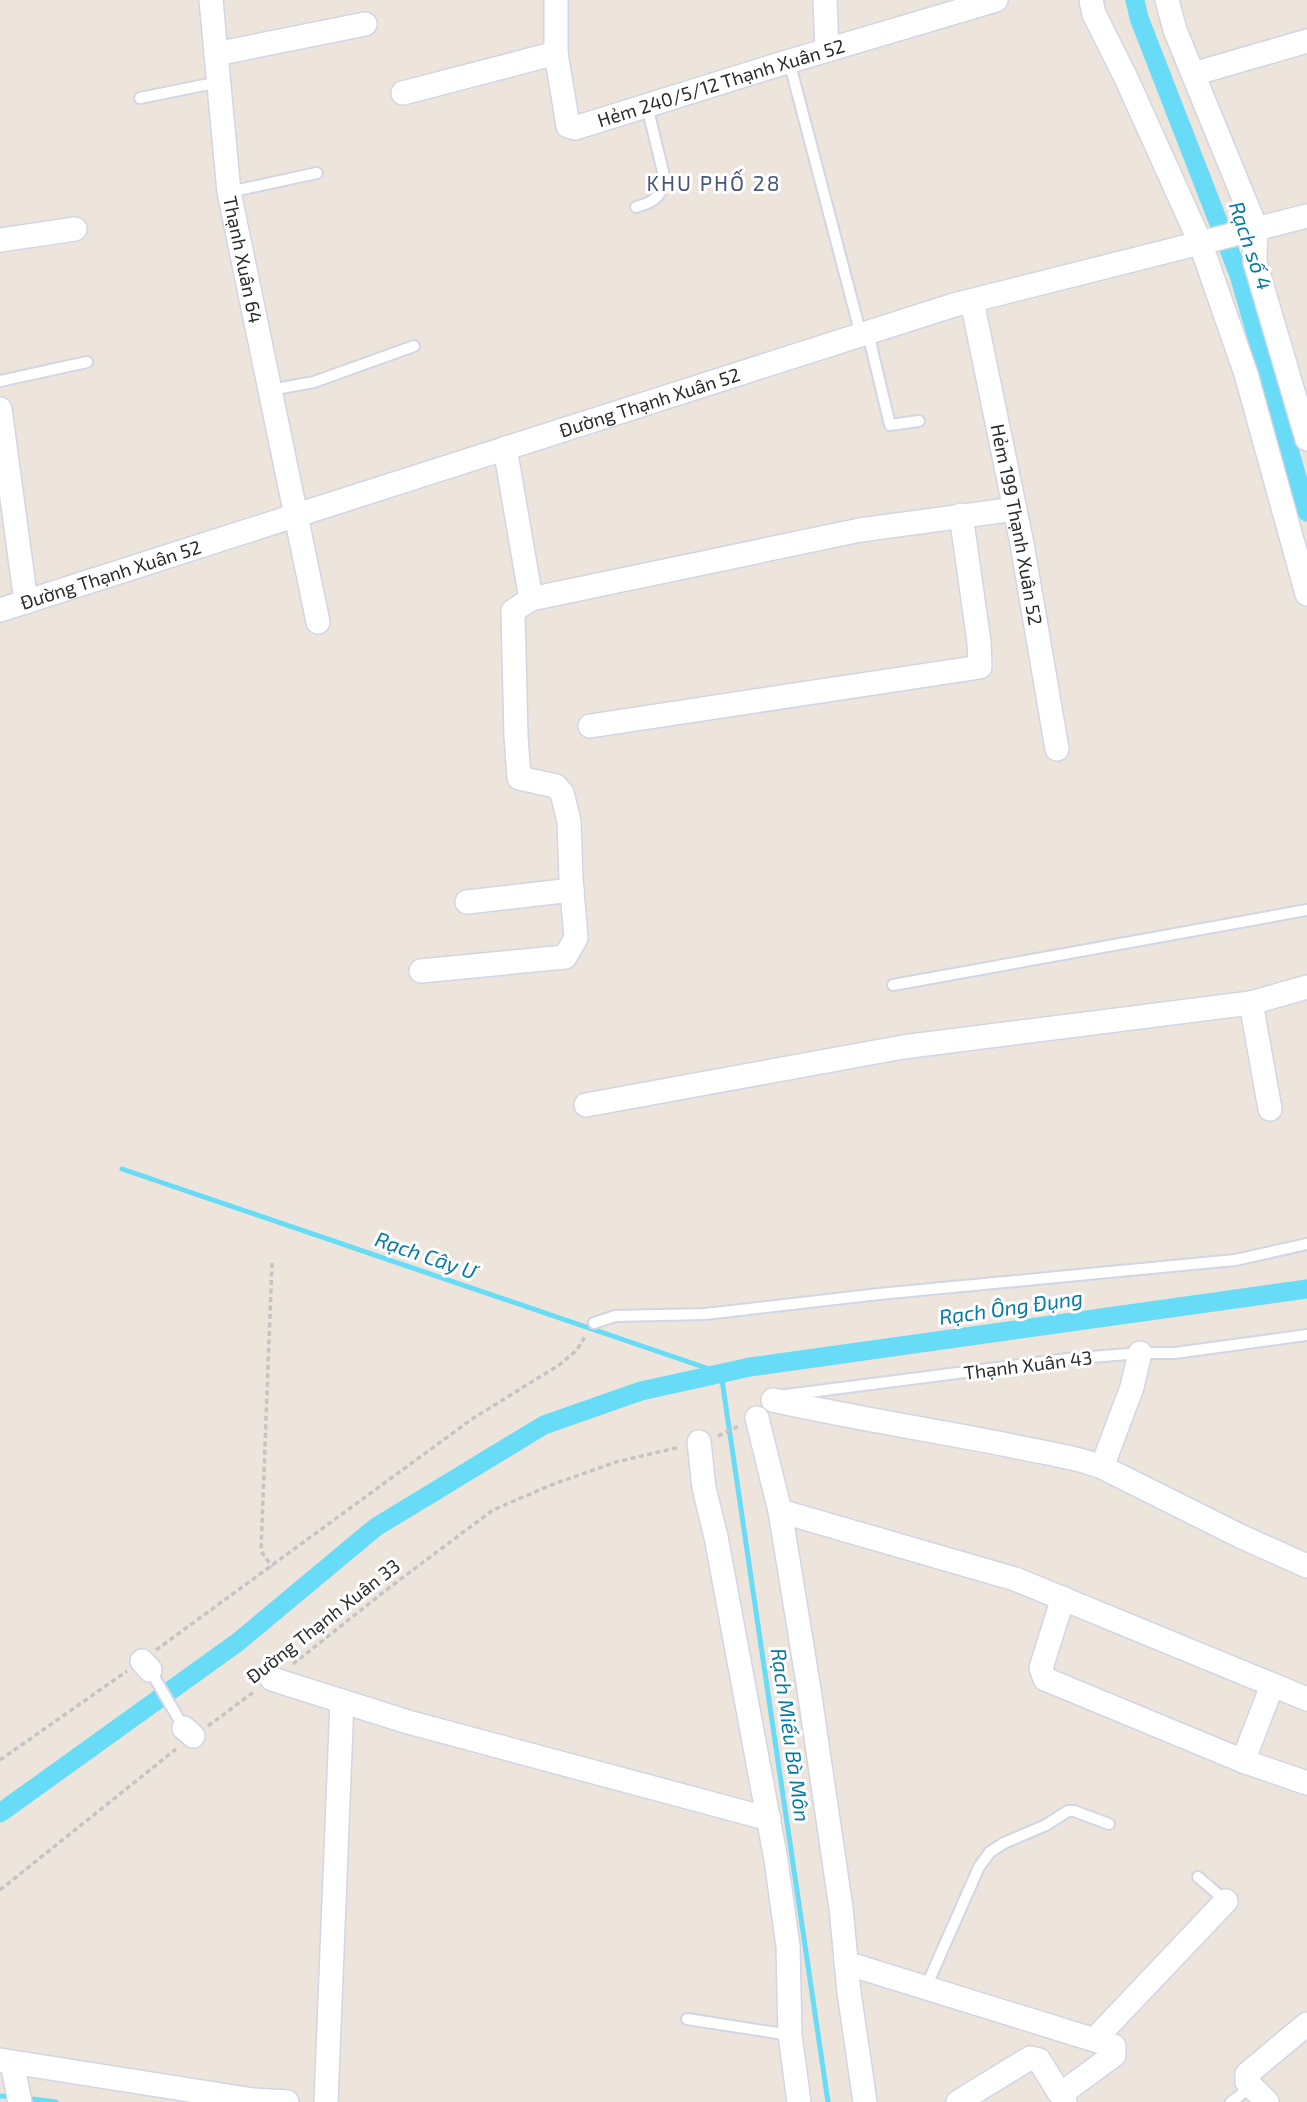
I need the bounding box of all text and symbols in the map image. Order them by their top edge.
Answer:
street label: Hẻm 240/5/12 Thạnh Xuân 52 [594,34,847,131]
district label: KHU PHỐ 28 [647,168,781,195]
street label: Thạnh Xuân 64 [219,194,268,325]
water label: Rạch số 4 [1225,198,1278,293]
street label: Đường Thạnh Xuân 52 [556,362,743,441]
street label: Hẻm 199 Thạnh Xuân 52 [987,422,1048,627]
street label: Đường Thạnh Xuân 52 [17,535,204,614]
water label: Rạch Cây Ư [372,1225,483,1285]
water label: Rạch Ông Đụng [937,1284,1084,1329]
street label: Thạnh Xuân 43 [962,1345,1093,1384]
street label: Đường Thạnh Xuân 33 [241,1554,404,1688]
water label: Rạch Miếu Bà Môn [767,1646,816,1823]

